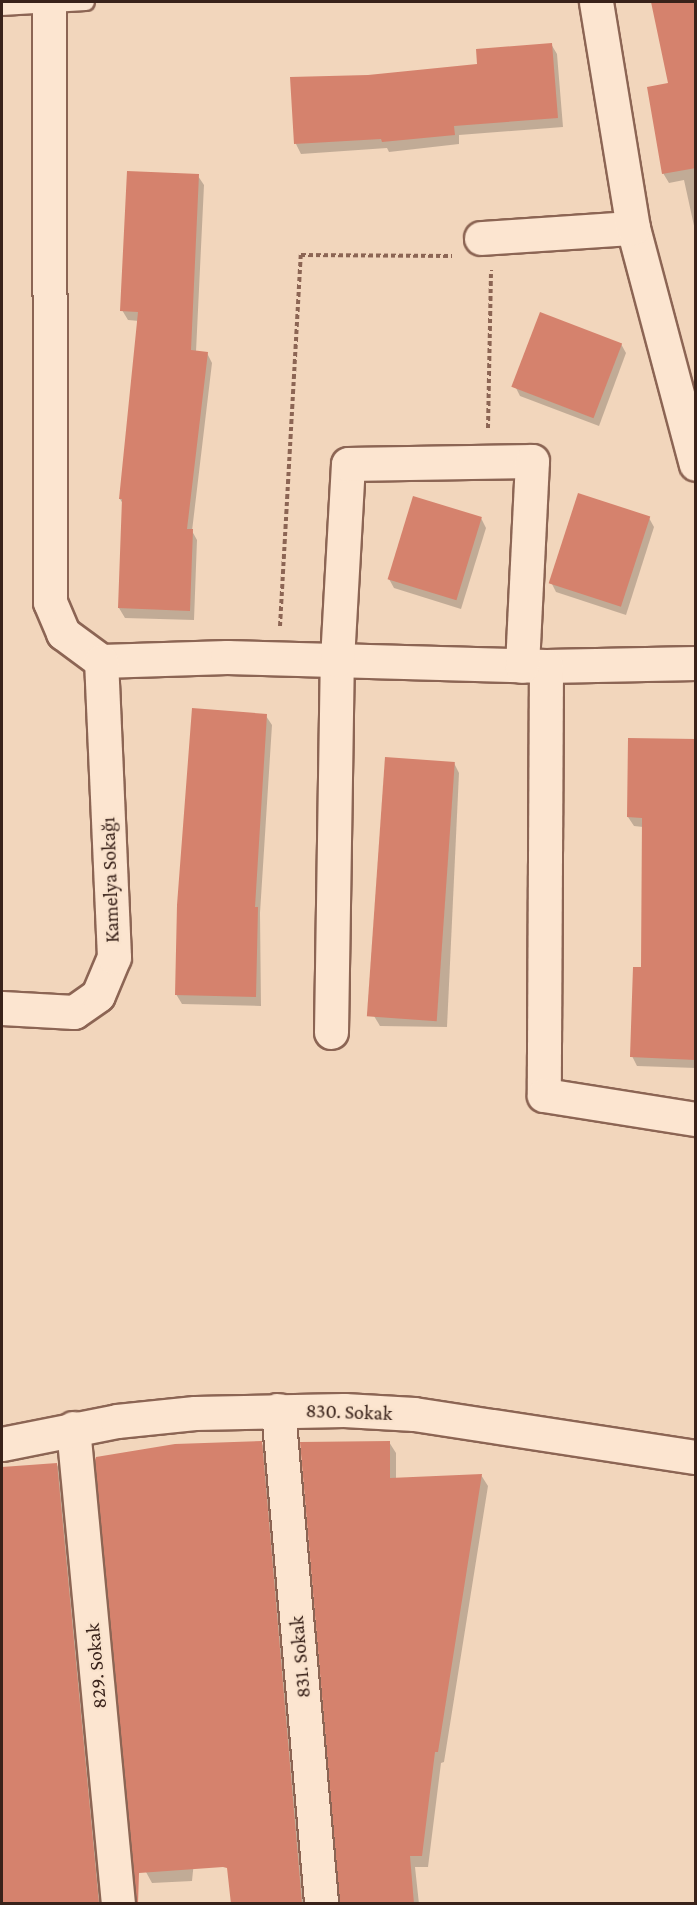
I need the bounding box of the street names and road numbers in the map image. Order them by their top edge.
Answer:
street label: Kamelya Sokağı [96,817,124,943]
street label: 830. Sokak [305,1398,393,1426]
street label: 831. Sokak [284,1615,316,1699]
street label: 829. Sokak [80,1622,112,1710]

